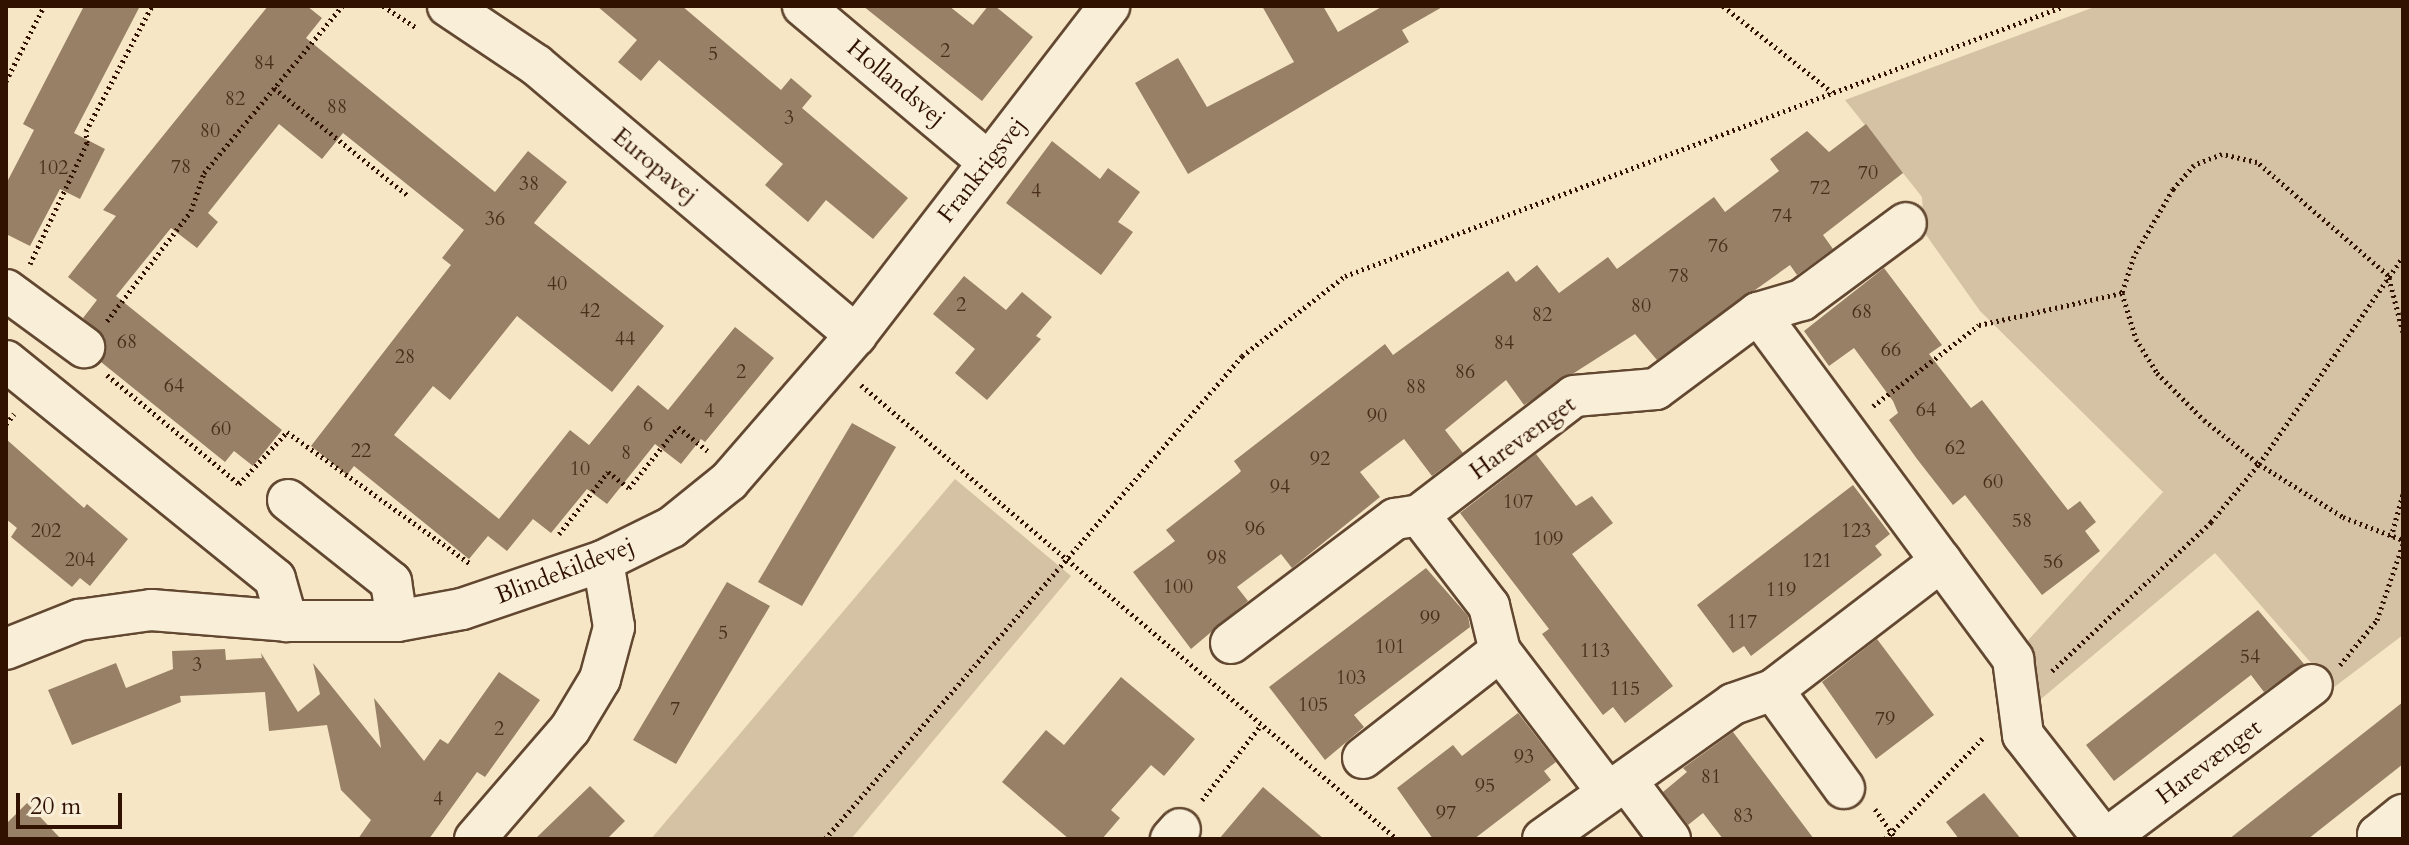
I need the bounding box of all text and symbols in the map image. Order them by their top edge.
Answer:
street label: Hollandsvej [841,33,951,133]
house number: 2 [940,38,950,62]
house number: 5 [708,41,718,65]
house number: 84 [254,50,274,74]
house number: 82 [225,86,245,110]
house number: 88 [327,94,347,118]
house number: 3 [784,105,794,129]
street label: Frankrigsvej [932,111,1032,229]
house number: 80 [200,118,220,142]
street label: Europavej [606,122,704,210]
house number: 78 [171,154,191,178]
house number: 102 [38,155,68,179]
house number: 70 [1858,160,1878,184]
house number: 38 [519,171,539,195]
house number: 72 [1810,175,1830,199]
house number: 4 [1031,178,1041,202]
house number: 74 [1772,203,1792,227]
house number: 36 [485,206,505,230]
house number: 76 [1708,233,1728,257]
house number: 78 [1669,263,1689,287]
house number: 40 [547,271,567,295]
house number: 2 [956,292,966,316]
house number: 80 [1631,293,1651,317]
house number: 42 [580,298,600,322]
house number: 68 [1852,299,1872,323]
house number: 82 [1532,302,1552,326]
house number: 44 [615,326,635,350]
house number: 68 [117,329,137,353]
house number: 84 [1494,330,1514,354]
house number: 66 [1881,337,1901,361]
house number: 28 [395,344,415,368]
house number: 2 [736,359,746,383]
house number: 86 [1455,359,1475,383]
house number: 64 [164,373,184,397]
house number: 88 [1406,374,1426,398]
street label: Harevænget [1464,390,1582,486]
house number: 64 [1916,397,1936,421]
house number: 4 [704,398,714,422]
house number: 90 [1367,403,1387,427]
house number: 6 [643,412,653,436]
house number: 60 [211,416,231,440]
house number: 62 [1945,435,1965,459]
house number: 22 [351,438,371,462]
house number: 8 [621,440,631,464]
house number: 92 [1310,446,1330,470]
house number: 10 [570,456,590,480]
house number: 60 [1983,469,2003,493]
house number: 94 [1270,474,1290,498]
house number: 107 [1503,489,1533,513]
house number: 58 [2012,508,2032,532]
house number: 96 [1245,516,1265,540]
house number: 202 [31,518,61,542]
house number: 123 [1841,518,1871,542]
house number: 109 [1533,526,1563,550]
street label: Blindekildevej [492,531,638,611]
house number: 98 [1207,545,1227,569]
house number: 204 [65,547,95,571]
house number: 121 [1802,548,1832,572]
house number: 56 [2043,549,2063,573]
house number: 100 [1163,574,1193,598]
house number: 119 [1766,577,1796,601]
house number: 99 [1420,605,1440,629]
house number: 117 [1727,609,1757,633]
house number: 5 [718,620,728,644]
house number: 101 [1375,634,1405,658]
house number: 113 [1580,638,1610,662]
house number: 54 [2240,644,2260,668]
house number: 3 [192,652,202,676]
house number: 103 [1336,665,1366,689]
house number: 115 [1610,676,1640,700]
house number: 105 [1298,692,1328,716]
house number: 7 [670,696,680,720]
house number: 79 [1875,706,1895,730]
street label: Harevænget [2151,713,2267,811]
house number: 2 [494,716,504,740]
house number: 93 [1514,744,1534,768]
house number: 81 [1701,764,1721,788]
house number: 95 [1475,773,1495,797]
scale bar [20,777,126,827]
house number: 4 [433,786,443,810]
text: 20 m [30,790,81,823]
house number: 97 [1436,800,1456,824]
house number: 83 [1733,803,1753,827]

